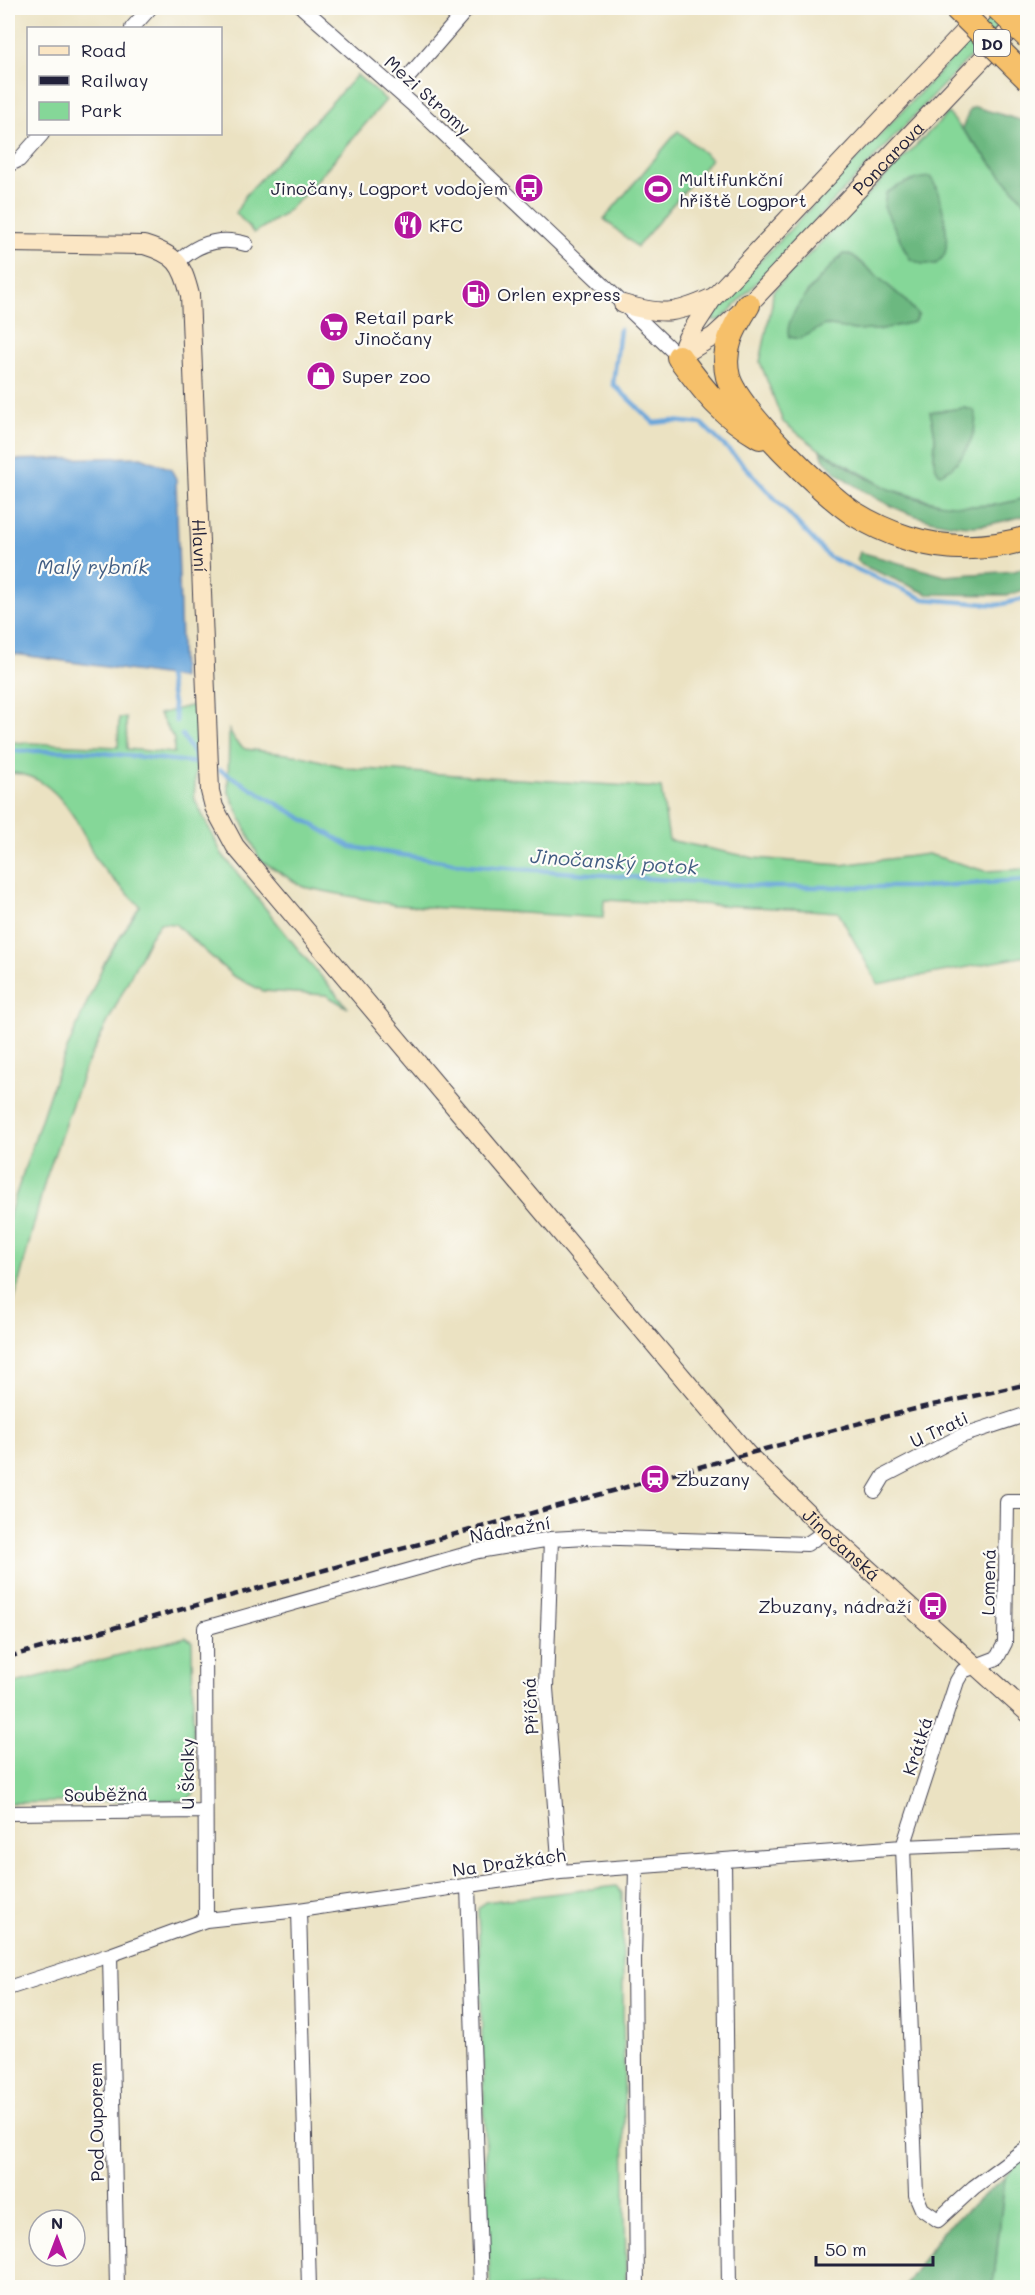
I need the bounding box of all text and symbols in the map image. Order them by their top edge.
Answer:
legend [27,27,222,135]
road number: D0 [974,30,1010,56]
text: Road [81,38,126,62]
street label: Mezi Stromy [380,50,476,140]
text: Railway [81,68,148,92]
text: Park [81,98,122,122]
street label: Poncarova [847,116,929,200]
place label: Multifunkční hřiště Logport [679,167,807,212]
bus stop icon: Jinočany, Logport vodojem [513,172,545,204]
sports icon: Multifunkční hřiště Logport [642,173,674,205]
place label: Jinočany, Logport vodojem [271,176,508,200]
restaurant icon: KFC [392,209,424,241]
place label: KFC [429,213,463,237]
fuel station icon: Orlen express [460,278,492,310]
place label: Orlen express [497,282,621,306]
place label: Retail park Jinočany [355,305,454,350]
supermarket icon: Retail park Jinočany [318,311,350,343]
shop icon: Super zoo [305,360,337,392]
place label: Super zoo [342,364,431,388]
street label: Hlavní [187,519,213,573]
water label: Malý rybník [37,553,149,579]
water label: Jinočanský potok [529,842,699,880]
street label: U Trati [906,1405,972,1453]
station icon: Zbuzany [639,1463,671,1495]
place label: Zbuzany [676,1467,750,1491]
street label: Jinočanská [798,1503,886,1586]
street label: Nádražní [468,1510,552,1548]
street label: Lomená [975,1548,1001,1616]
bus stop icon: Zbuzany, nádraží [917,1590,949,1622]
place label: Zbuzany, nádraží [758,1594,912,1618]
street label: Příčná [517,1677,543,1735]
street label: Krátká [896,1714,938,1778]
street label: U Školky [175,1738,199,1810]
street label: Souběžná [64,1781,148,1807]
street label: Na Dražkách [451,1842,567,1882]
street label: Pod Ouporem [83,2062,109,2182]
north arrow [27,2208,87,2268]
text: N [51,2212,63,2233]
scale bar [816,2229,933,2267]
text: 50 m [825,2237,867,2261]

